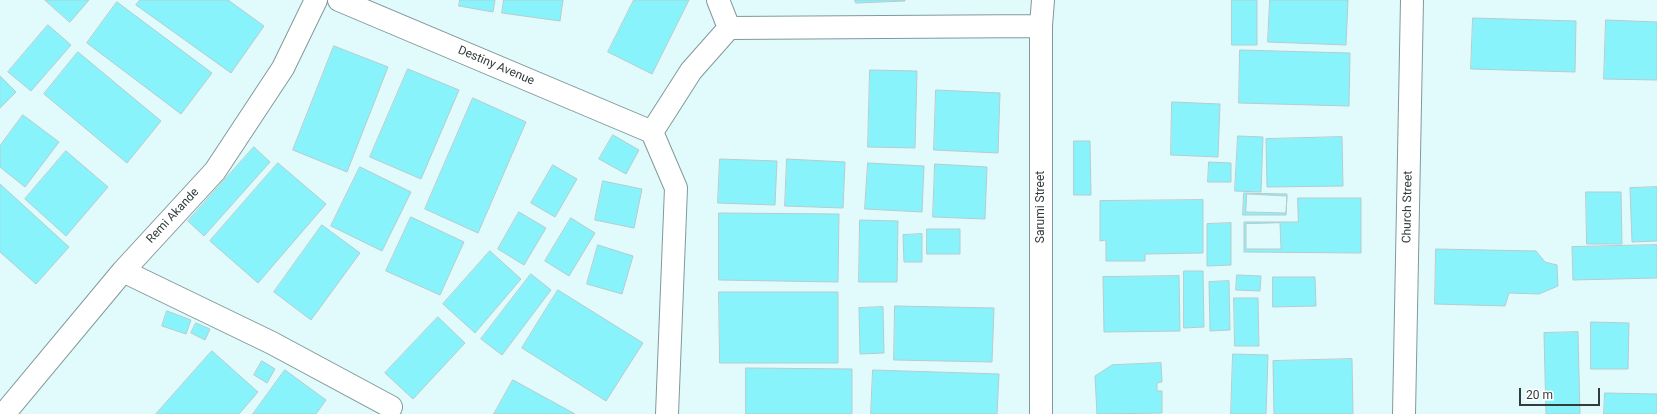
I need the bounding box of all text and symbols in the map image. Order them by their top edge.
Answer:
street label: Destiny Avenue [456,43,536,89]
street label: Sarumi Street [1034,171,1048,243]
street label: Church Street [1400,171,1416,243]
street label: Remi Akande [144,185,202,247]
scale bar [1521,380,1602,406]
text: 20 m [1526,388,1553,402]

